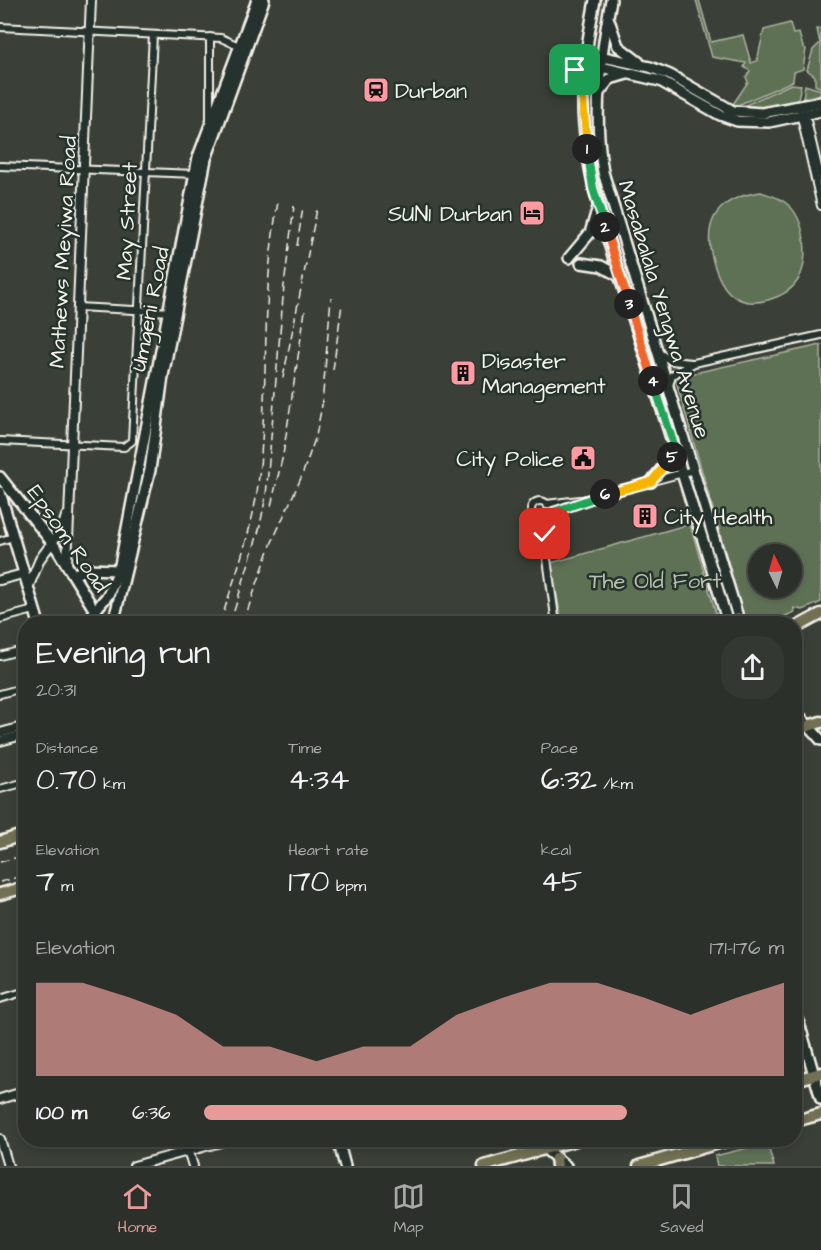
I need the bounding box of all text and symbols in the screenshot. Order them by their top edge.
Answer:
pin [549,44,600,95]
icon: arrive [558,53,591,86]
station icon: Durban [361,75,391,105]
place label: Durban [395,76,467,107]
pin: 1 [572,134,602,164]
street label: Mathews Meyiwa Road [42,135,86,369]
text: 1 [586,138,588,160]
street label: May Street [109,161,147,281]
street label: Masabalala Yengwa Avenue [609,176,718,443]
hotel icon: SUN1 Durban [517,198,547,228]
place label: SUN1 Durban [388,199,512,230]
pin: 2 [590,212,620,242]
text: 2 [600,216,610,238]
street label: Umgeni Road [123,244,179,374]
pin: 3 [614,289,644,319]
text: 3 [625,293,633,315]
place label: Disaster Management [482,346,606,403]
building icon: Disaster Management [448,358,478,388]
pin: 4 [638,366,668,396]
text: 4 [648,370,658,392]
pin: 5 [657,442,687,472]
public building icon: City Police [568,443,598,473]
place label: City Police [456,444,564,476]
text: 5 [666,446,678,468]
street label: Epsom Road [19,479,116,599]
pin: 6 [590,479,620,509]
text: 6 [600,483,610,505]
building icon: City Health [630,501,660,531]
place label: City Health [664,502,772,534]
pin [519,508,570,559]
icon: check [528,517,561,550]
north arrow [748,544,802,598]
map controls [748,544,802,598]
park label: The Old Fort [589,566,721,597]
text: Evening run [36,630,210,676]
button: share [721,636,784,699]
text: 20:31 [36,676,76,704]
text: Distance [36,737,98,759]
text: Time [288,737,322,759]
text: Pace [541,737,578,759]
text: 0.70 [36,759,97,801]
text: 4:34 [288,759,349,801]
text: 6:32 [541,759,597,801]
text: km [97,773,125,795]
text: /km [597,773,633,795]
text: Elevation [36,839,99,861]
text: Heart rate [288,839,369,861]
text: kcal [541,839,571,861]
text: 7 [36,861,54,903]
text: 170 [288,861,330,903]
text: 45 [541,861,582,903]
text: m [54,875,73,897]
text: bpm [330,875,366,897]
text: Elevation [36,934,115,962]
text: 171–176 m [709,934,784,962]
text: 100 m [36,1099,87,1127]
text: 6:36 [132,1099,171,1127]
tab: Home [117,1180,157,1238]
tab: Map [392,1180,425,1238]
tab: Saved [660,1180,704,1238]

